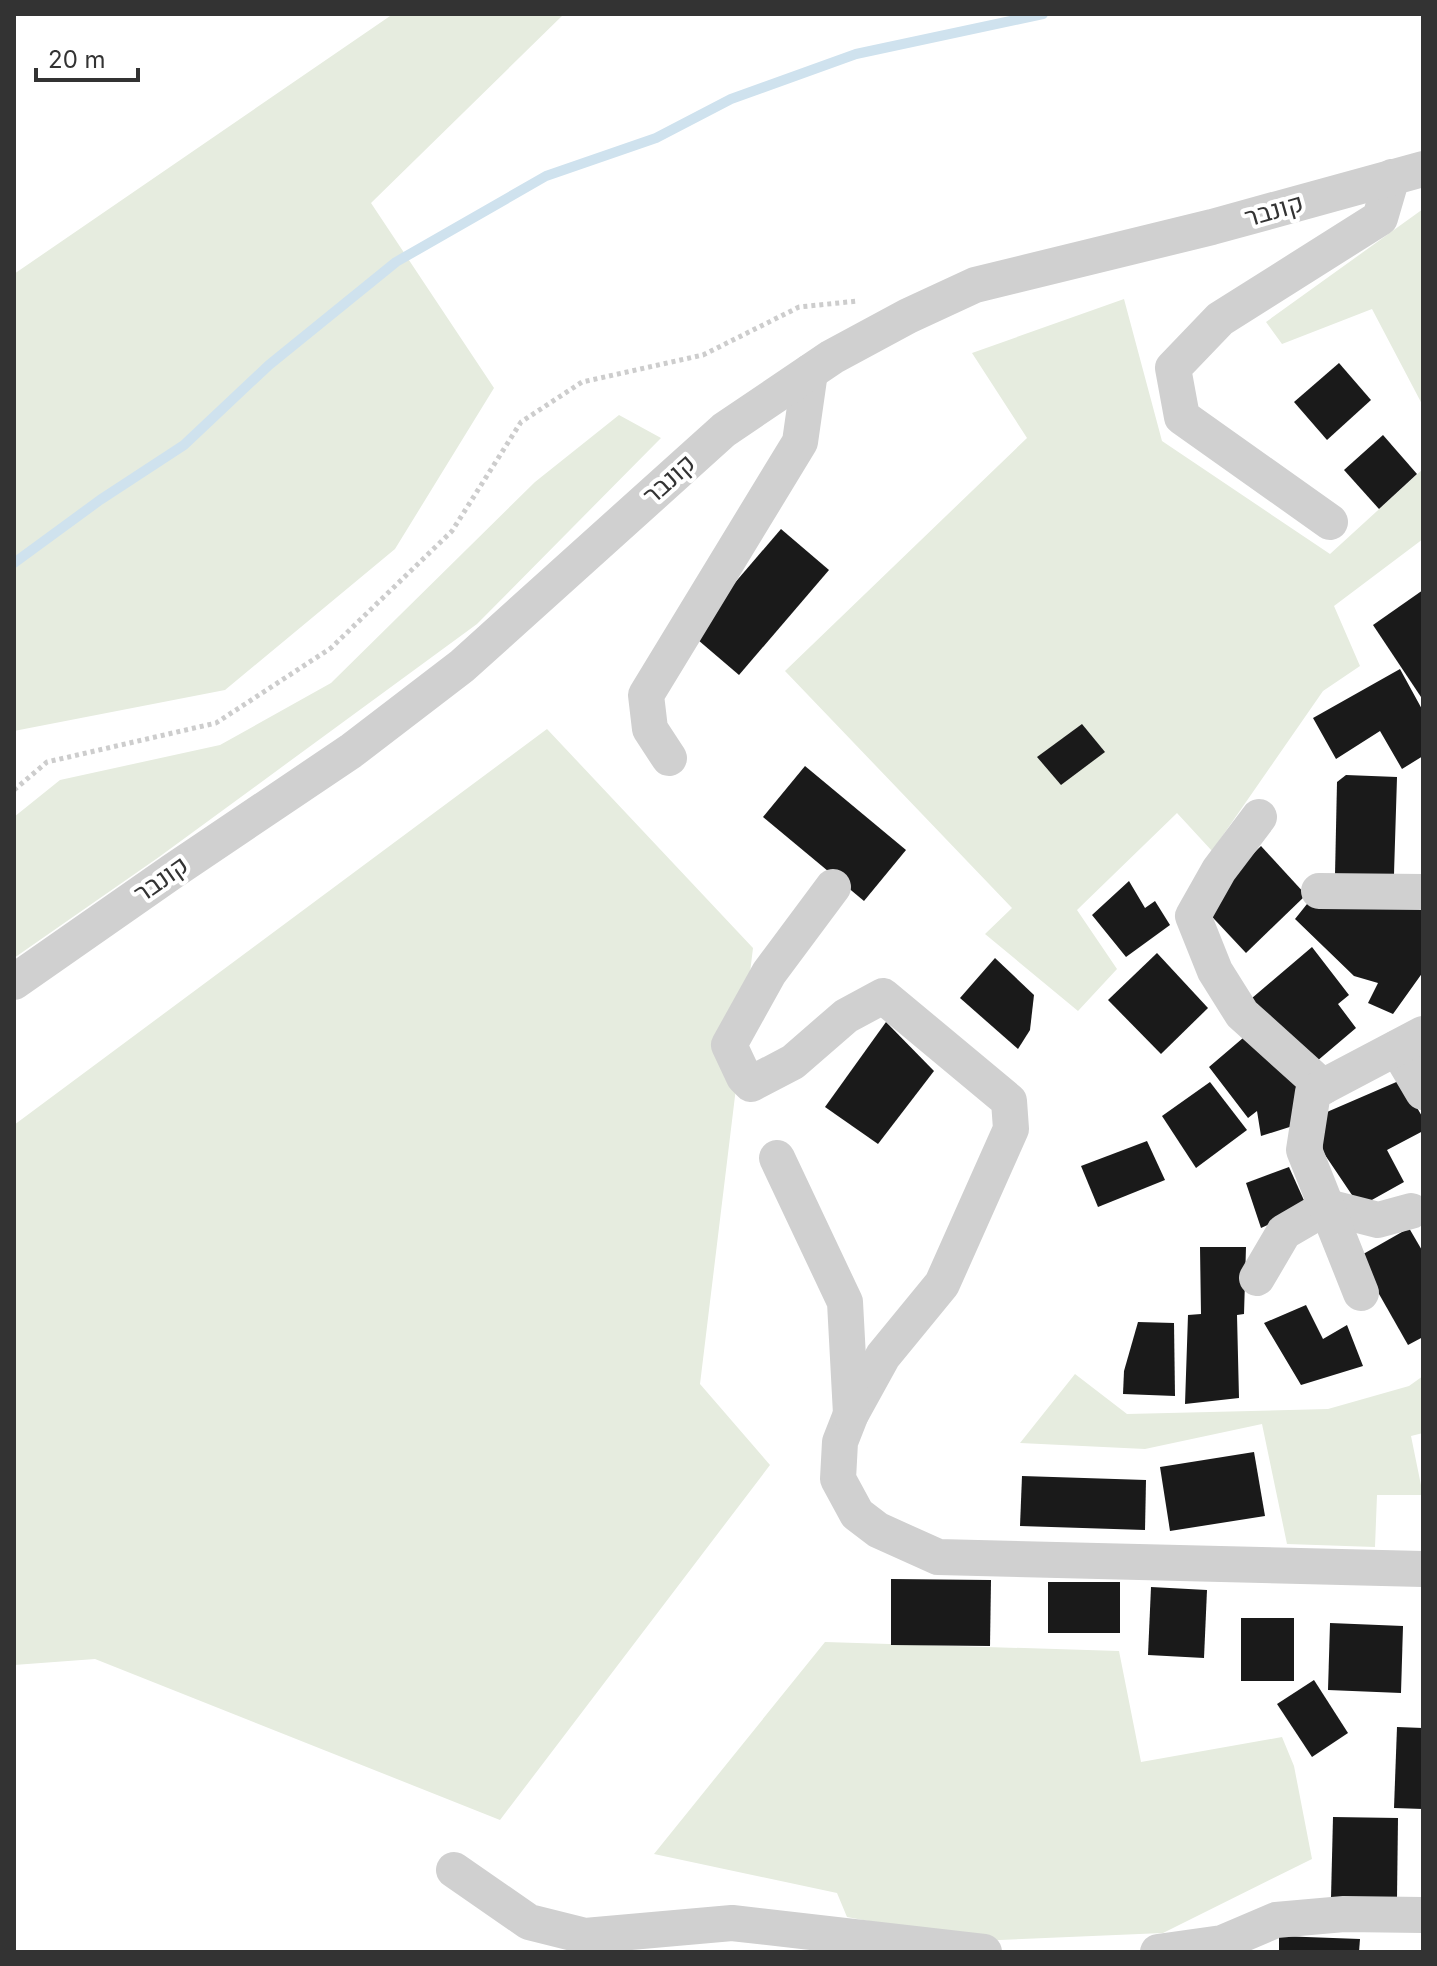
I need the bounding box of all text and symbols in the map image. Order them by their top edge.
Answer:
scale bar [36,32,138,82]
text: 20 m [48,45,106,74]
street label: קונבר [1241,186,1307,233]
street label: קונבר [636,447,701,510]
street label: קונבר [127,849,194,908]

